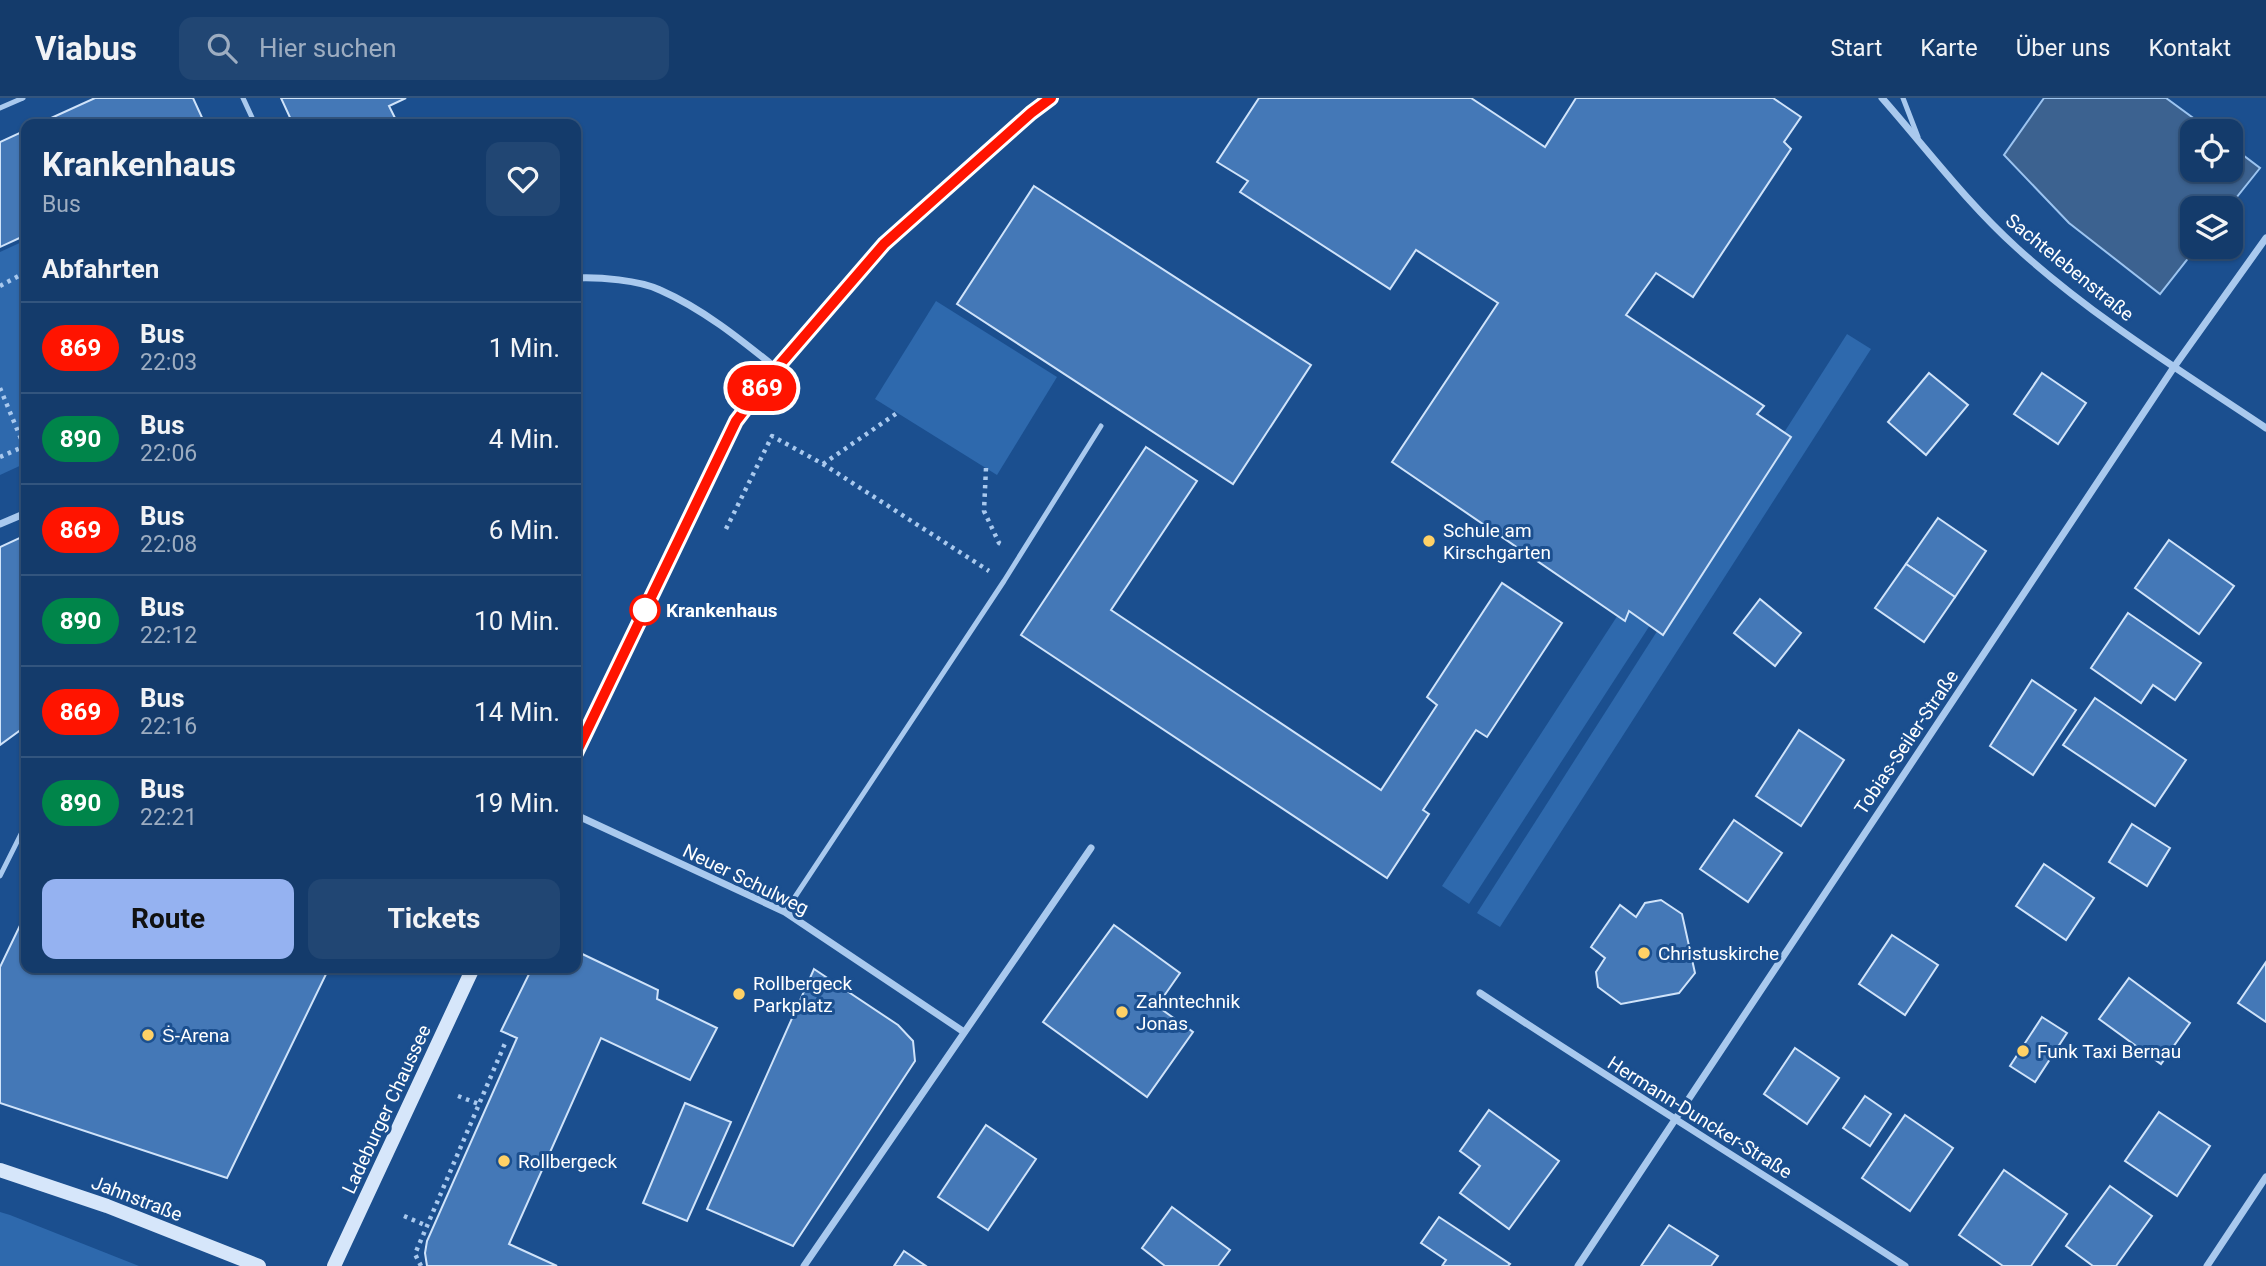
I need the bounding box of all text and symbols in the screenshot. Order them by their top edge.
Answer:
search box [179,17,669,80]
text: Viabus [35,29,137,68]
icon: search [203,29,241,67]
text: Hier suchen [259,33,397,63]
text: Start [1831,34,1882,62]
text: Karte [1920,34,1978,62]
text: Über uns [2016,34,2110,62]
text: Kontakt [2148,34,2231,62]
map controls [2180,119,2243,259]
button: locate [2180,119,2243,182]
button: heart [486,142,560,216]
text: Krankenhaus [42,145,236,184]
text: Bus [42,191,81,218]
button: layers [2180,196,2243,259]
street label: Sachtelebenstraße [2001,209,2138,326]
text: Abfahrten [42,254,159,284]
text: Bus [140,319,185,349]
text: 1 Min. [489,333,560,363]
text: 869 [60,334,101,362]
text: 22:03 [140,349,197,376]
line badge: 869 [722,365,802,411]
text: 869 [741,374,783,402]
text: Bus [140,410,185,440]
text: 4 Min. [489,424,560,454]
text: 890 [60,425,101,453]
text: 22:06 [140,440,197,467]
text: Bus [140,501,185,531]
text: 6 Min. [489,515,560,545]
text: 869 [60,516,101,544]
place label: Schule am Kirschgarten [1443,519,1551,564]
text: 22:08 [140,531,197,558]
marker: Schule am Kirschgarten [1421,533,1437,549]
text: Bus [140,592,185,622]
marker: Krankenhaus [630,595,660,625]
place label: Krankenhaus [666,599,778,622]
text: 10 Min. [474,606,560,636]
text: 890 [60,607,101,635]
text: 22:12 [140,622,197,649]
street label: Tobias-Seiler-Straße [1849,666,1963,819]
text: Bus [140,683,185,713]
text: 14 Min. [474,697,560,727]
text: 869 [60,698,101,726]
text: 22:16 [140,713,197,740]
text: Bus [140,774,185,804]
text: 19 Min. [474,788,560,818]
text: 890 [60,789,101,817]
text: 22:21 [140,804,197,831]
street label: Neuer Schulweg [679,839,812,920]
button: Route [42,879,294,959]
button: Tickets [308,879,560,959]
place label: Christuskirche [1658,942,1779,965]
marker: Christuskirche [1636,945,1652,961]
place label: Rollbergeck Parkplatz [753,972,852,1017]
marker: Rollbergeck Parkplatz [731,986,747,1002]
place label: Zahntechnik Jonas [1136,990,1240,1035]
marker: Zahntechnik Jonas [1114,1004,1130,1020]
street label: Ladeburger Chaussee [337,1021,436,1197]
place label: Ṡ-Arena [162,1024,229,1047]
marker: Ṡ-Arena [140,1027,156,1043]
place label: Funk Taxi Bernau [2037,1040,2181,1063]
marker: Funk Taxi Bernau [2015,1043,2031,1059]
street label: Hermann-Duncker-Straße [1603,1051,1796,1184]
place label: Rollbergeck [518,1150,617,1173]
marker: Rollbergeck [496,1153,512,1169]
street label: Jahnstraße [88,1171,186,1226]

